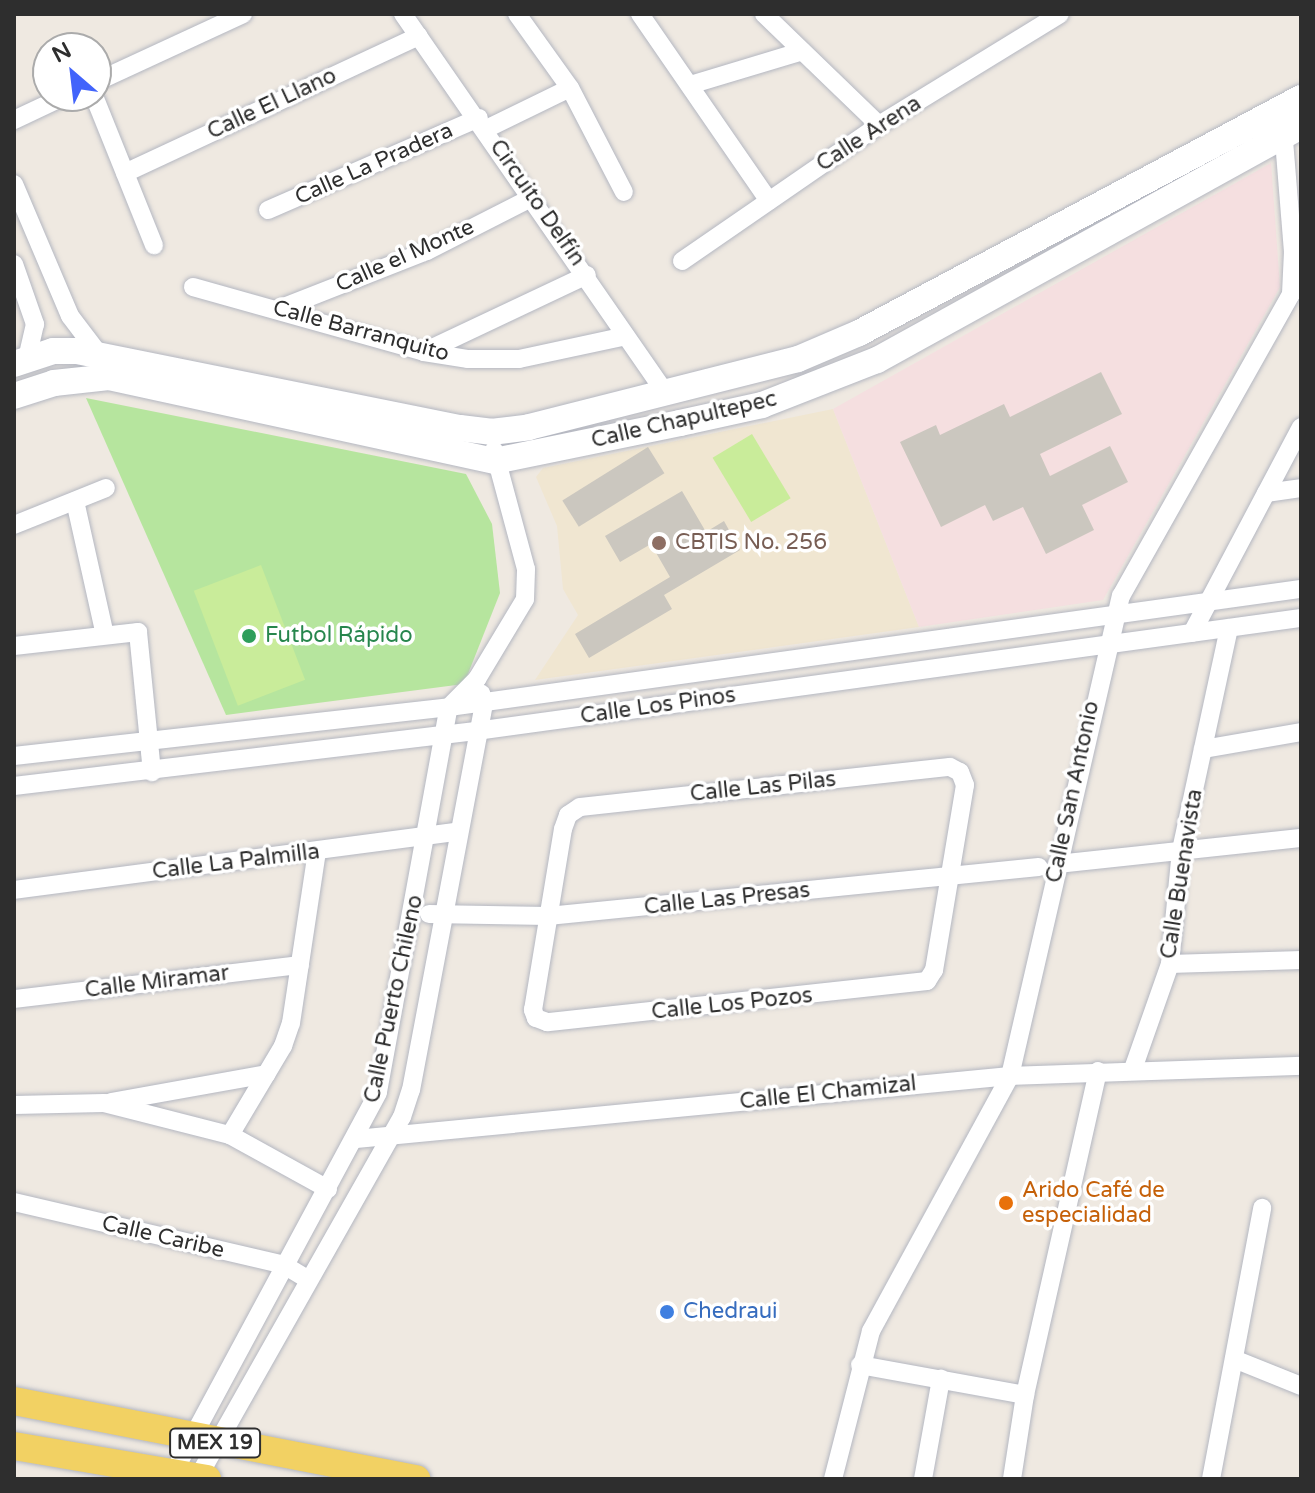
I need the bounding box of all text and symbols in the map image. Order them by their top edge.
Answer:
north arrow [32,32,112,112]
text: N [48,37,76,68]
street label: Calle El Llano [203,63,341,145]
street label: Calle Arena [812,90,926,178]
street label: Calle La Pradera [291,117,457,211]
street label: Circuito Delfín [484,135,590,271]
street label: Calle el Monte [332,214,478,298]
street label: Calle Barranquito [270,295,452,367]
street label: Calle Chapultepec [589,386,779,454]
place label: CBTIS No. 256 [675,530,827,556]
marker: CBTIS No. 256 [650,534,668,552]
place label: Futbol Rápido [265,623,413,649]
marker: Futbol Rápido [240,627,258,645]
street label: Calle Los Pinos [579,682,737,730]
street label: Calle San Antonio [1041,699,1105,885]
street label: Calle Las Pilas [689,766,837,808]
street label: Calle Buenavista [1156,787,1208,961]
street label: Calle La Palmilla [151,839,321,885]
street label: Calle Las Presas [643,877,811,921]
street label: Calle Puerto Chileno [359,893,429,1105]
street label: Calle Miramar [83,960,231,1004]
street label: Calle Los Pozos [650,982,814,1026]
street label: Calle El Chamizal [738,1071,918,1115]
place label: Arido Café de especialidad [1022,1177,1165,1228]
marker: Arido Café de especialidad [997,1194,1015,1212]
street label: Calle Caribe [99,1210,227,1264]
place label: Chedraui [683,1299,778,1325]
marker: Chedraui [658,1303,676,1321]
road number: MEX 19 [169,1427,261,1459]

